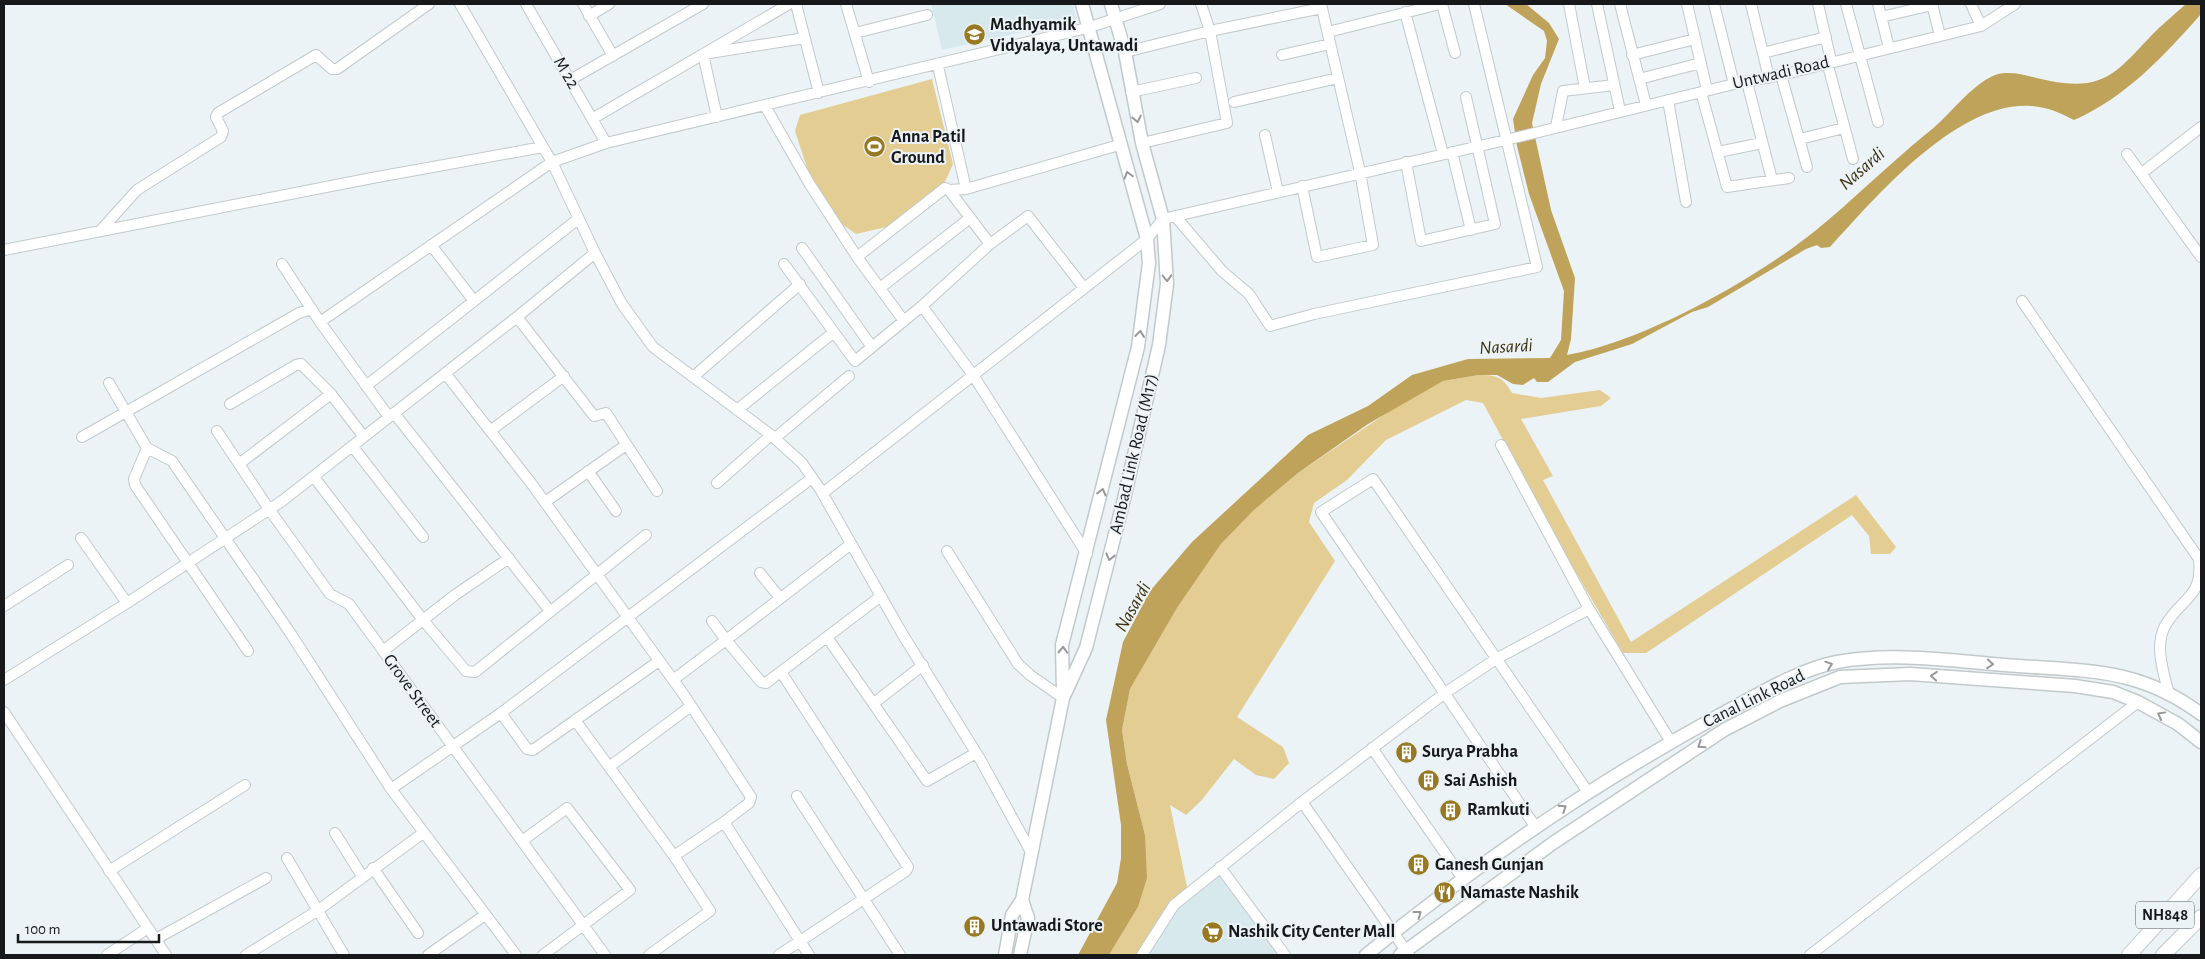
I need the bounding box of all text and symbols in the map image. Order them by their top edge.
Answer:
place label: Madhyamik Vidyalaya, Untawadi [990,16,1138,55]
school or university icon: Madhyamik Vidyalaya, Untawadi [962,23,986,47]
street label: Untwadi Road [1731,53,1831,93]
street label: M 22 [550,54,582,92]
one-way arrow [1131,115,1142,124]
place label: Anna Patil Ground [891,128,966,167]
sports icon: Anna Patil Ground [863,135,887,159]
water label: Nasardi [1836,144,1888,194]
one-way arrow [1123,171,1134,180]
one-way arrow [1161,275,1172,283]
one-way arrow [1134,330,1145,338]
water label: Nasardi [1479,336,1533,358]
street label: Ambad Link Road (M17) [1107,372,1161,536]
one-way arrow [1096,488,1107,497]
one-way arrow [1105,553,1115,561]
water label: Nasardi [1111,579,1155,635]
one-way arrow [1057,645,1068,653]
street label: Grove Street [379,651,445,731]
one-way arrow [1987,659,1995,670]
one-way arrow [1824,661,1833,671]
street label: Canal Link Road [1700,667,1808,731]
one-way arrow [1930,671,1938,682]
one-way arrow [2157,711,2166,721]
one-way arrow [1697,739,1706,749]
building icon: Surya Prabha [1394,740,1418,764]
place label: Surya Prabha [1422,743,1518,761]
building icon: Sai Ashish [1416,769,1440,793]
place label: Sai Ashish [1444,772,1517,790]
building icon: Ramkuti [1439,798,1463,822]
place label: Ramkuti [1467,801,1530,819]
one-way arrow [1558,804,1567,814]
building icon: Ganesh Gunjan [1407,853,1431,877]
place label: Ganesh Gunjan [1435,856,1544,874]
restaurant icon: Namaste Nashik [1432,881,1456,905]
place label: Namaste Nashik [1460,884,1579,902]
road number: NH848 [2136,902,2194,928]
one-way arrow [1412,911,1421,919]
scale bar [18,912,159,944]
building icon: Untawadi Store [963,914,987,938]
place label: Untawadi Store [991,917,1103,935]
supermarket icon: Nashik City Center Mall [1200,920,1224,944]
text: 100 m [25,922,60,937]
place label: Nashik City Center Mall [1228,923,1395,941]

